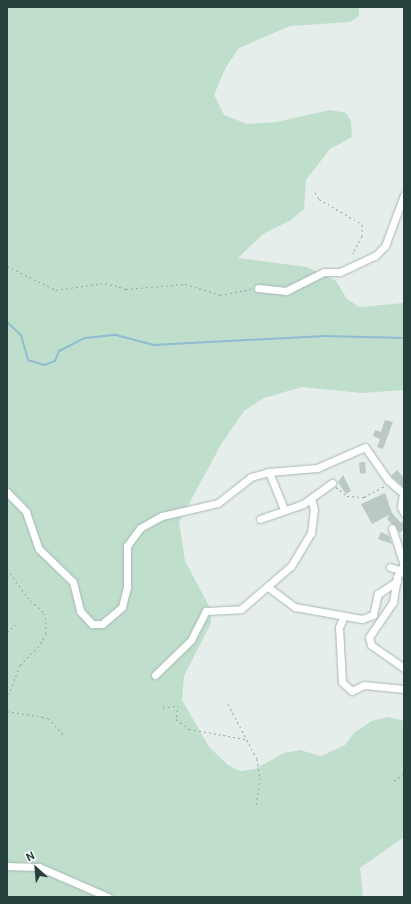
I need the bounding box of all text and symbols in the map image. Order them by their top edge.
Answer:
north arrow [16,848,56,888]
text: N [24,849,37,864]

